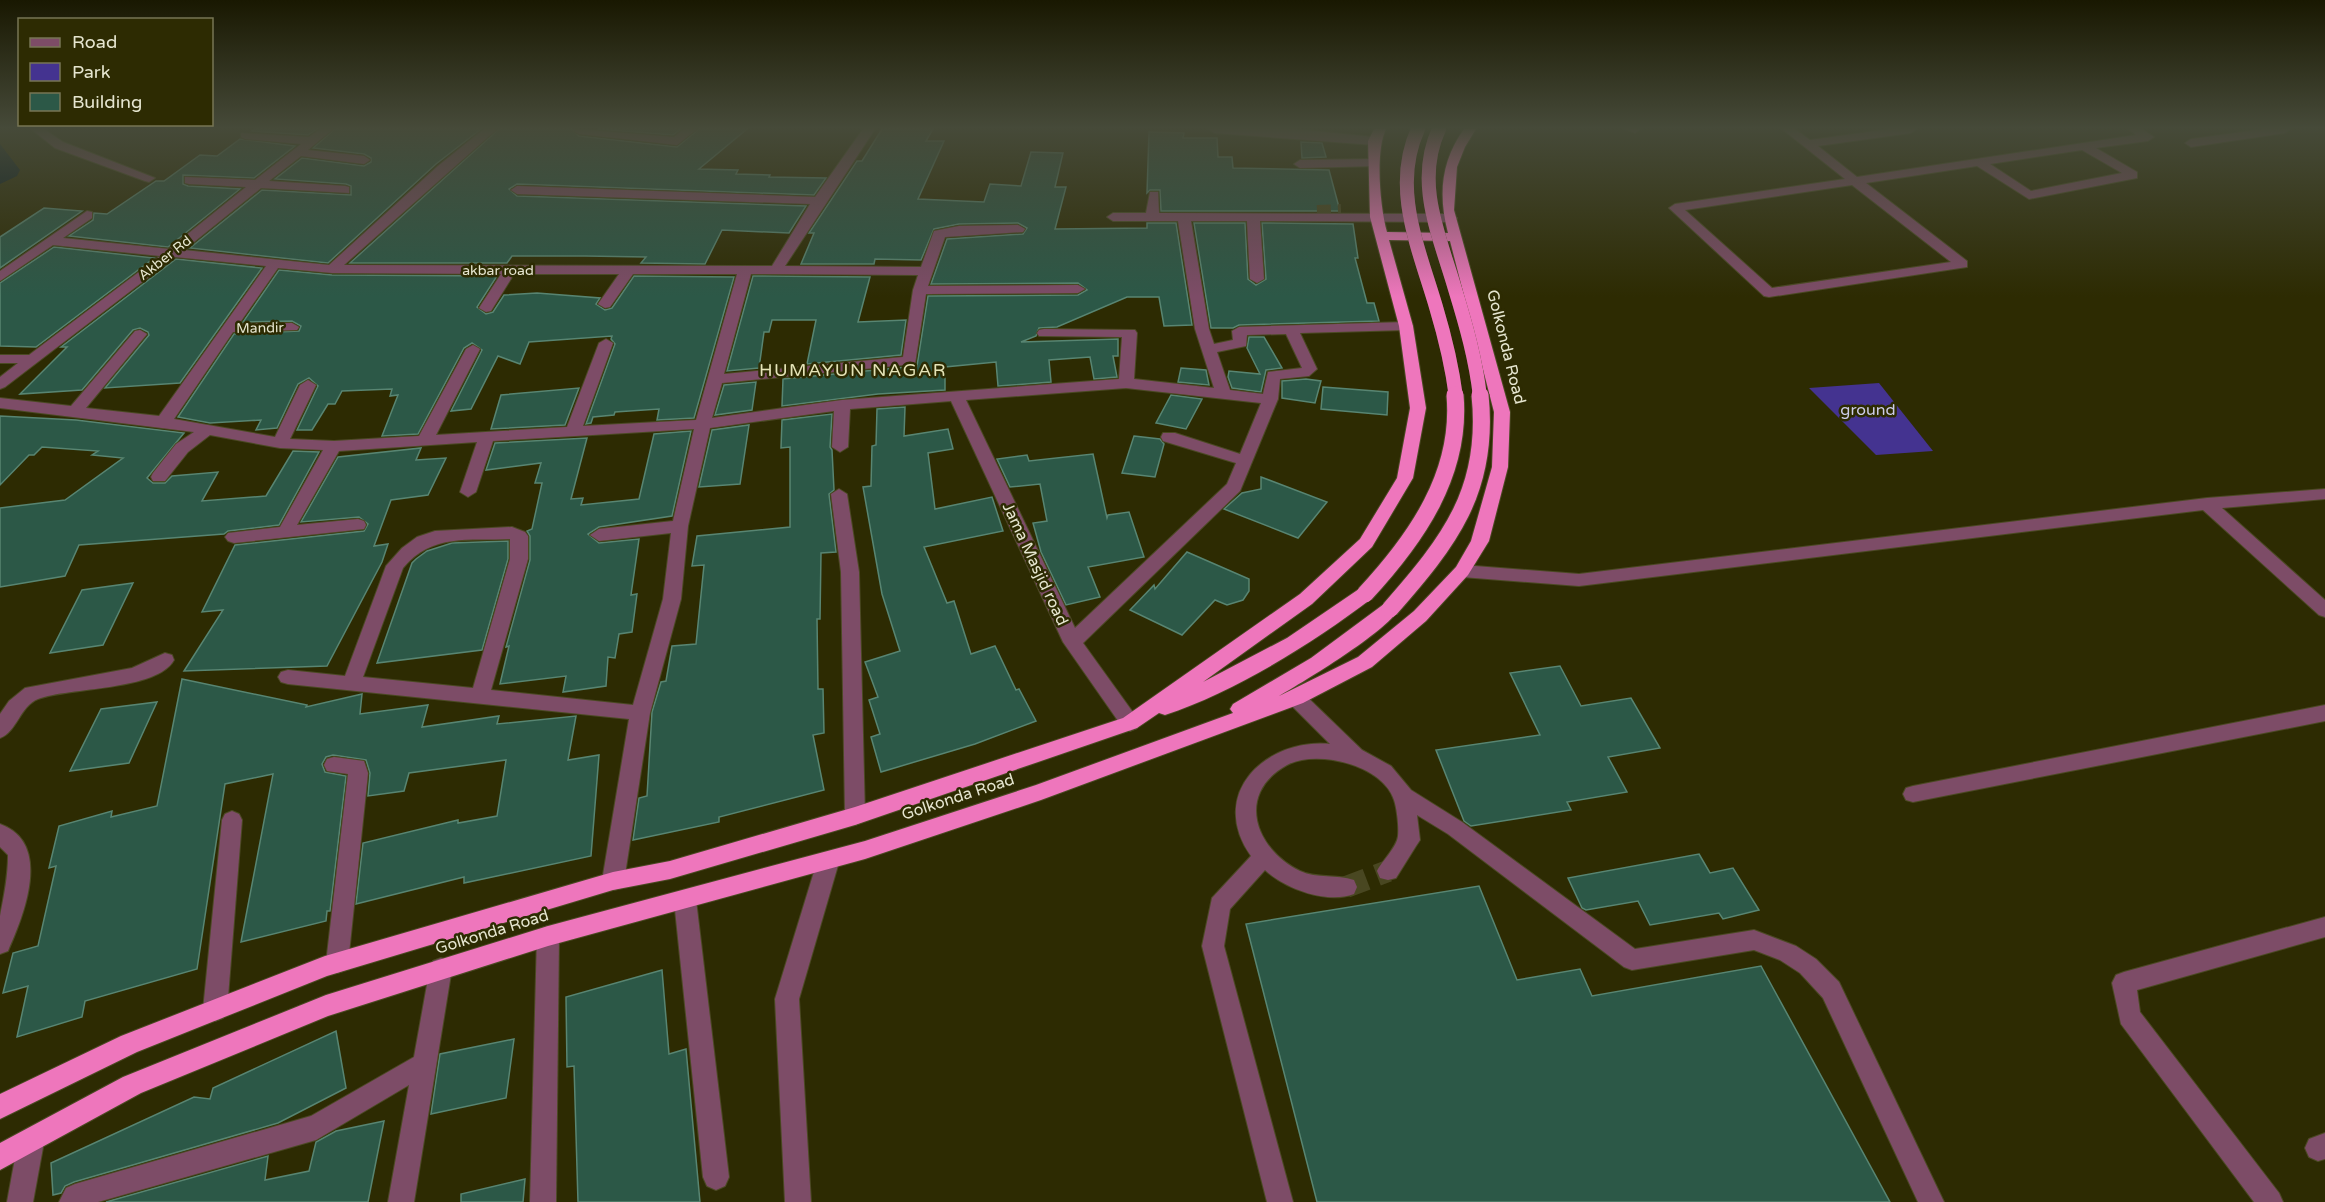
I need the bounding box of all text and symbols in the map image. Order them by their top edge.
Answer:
legend [18,18,213,126]
text: Road [72,31,117,53]
text: Park [72,61,111,83]
text: Building [72,91,142,113]
street label: Akber Rd [135,232,195,284]
street label: akbar road [462,262,534,279]
street label: Golkonda Road [1482,288,1530,406]
street label: Mandir [236,319,285,337]
district label: HUMAYUN NAGAR [759,359,947,381]
park label: ground [1840,400,1896,420]
street label: Jama Masjid road [998,499,1072,629]
street label: Golkonda Road [899,769,1017,825]
street label: Golkonda Road [433,905,551,959]

